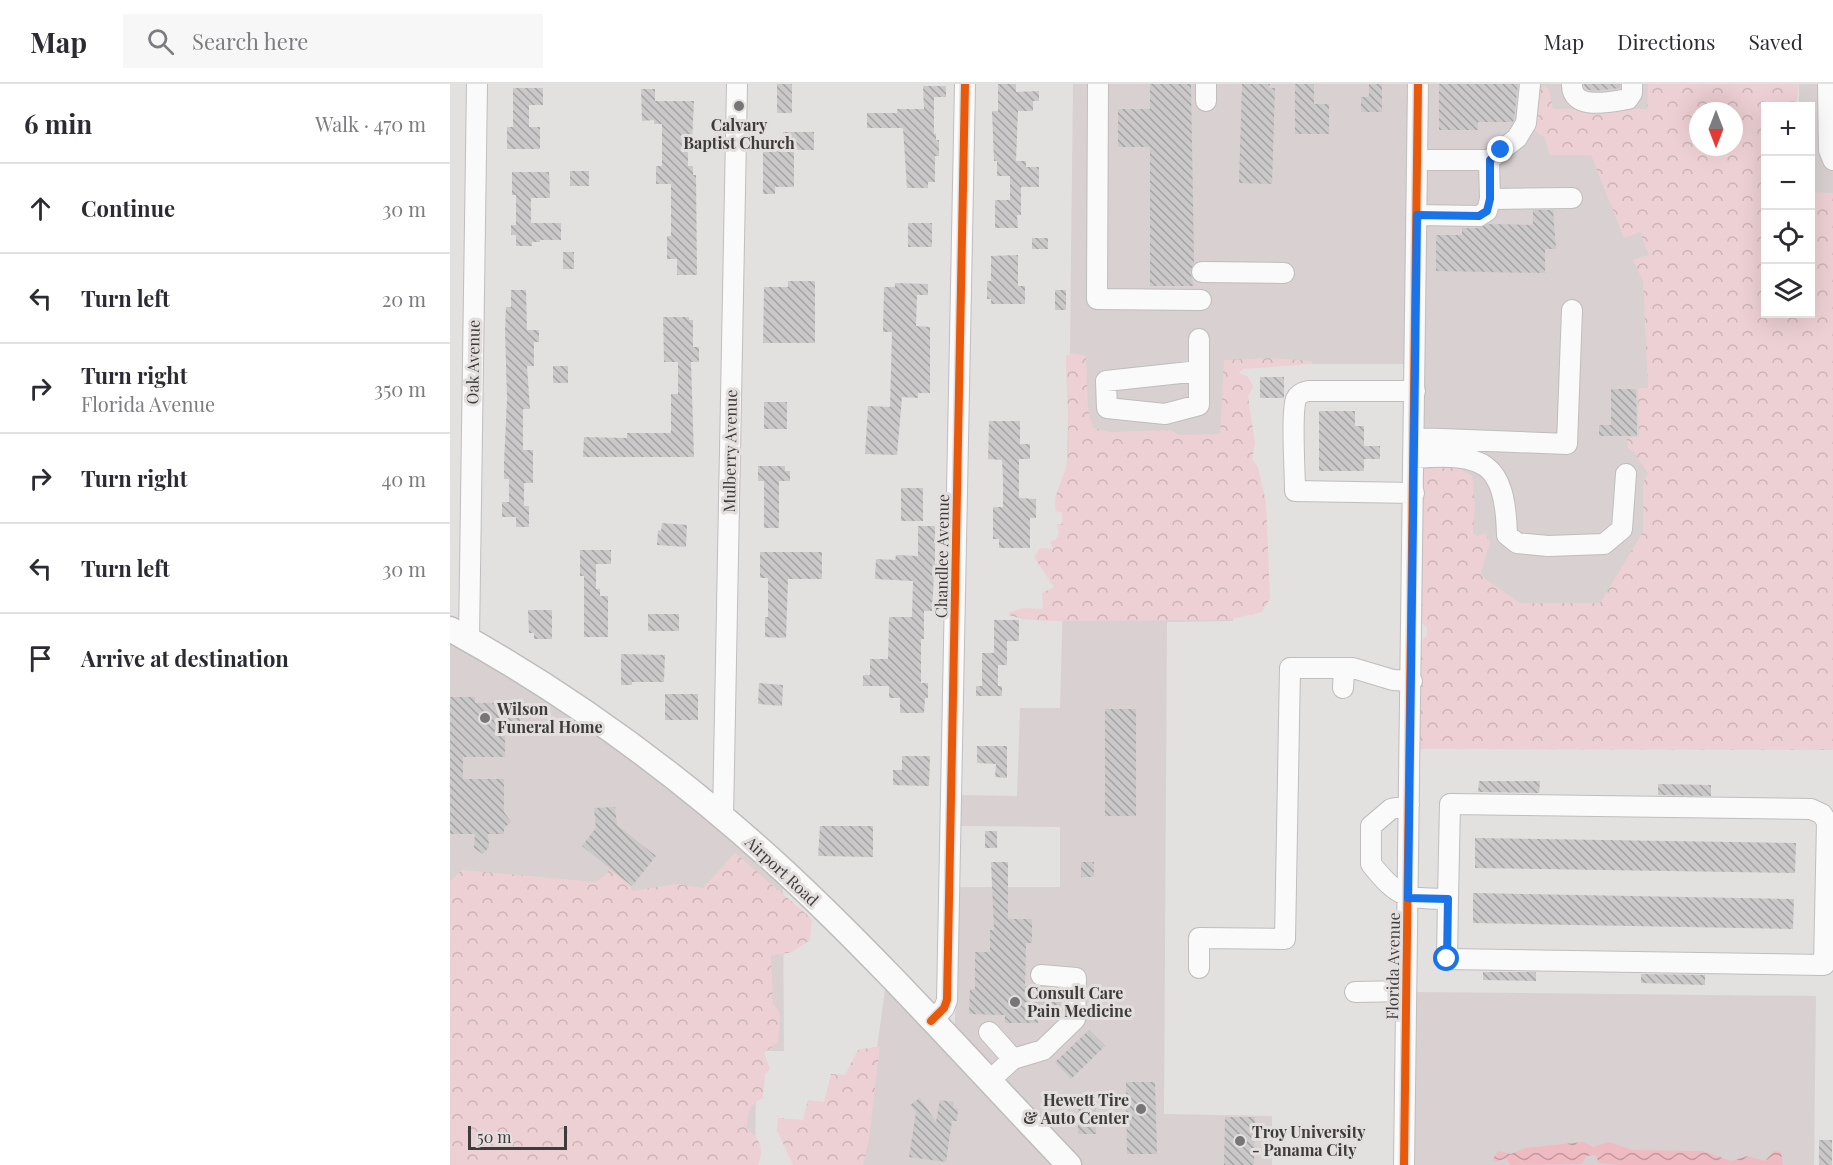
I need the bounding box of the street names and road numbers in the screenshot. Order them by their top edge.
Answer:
street label: Oak Avenue [461,319,484,405]
street label: Mulberry Avenue [718,389,741,513]
street label: Chandlee Avenue [930,494,953,618]
street label: Airport Road [740,831,823,910]
street label: Florida Avenue [1381,912,1404,1020]

